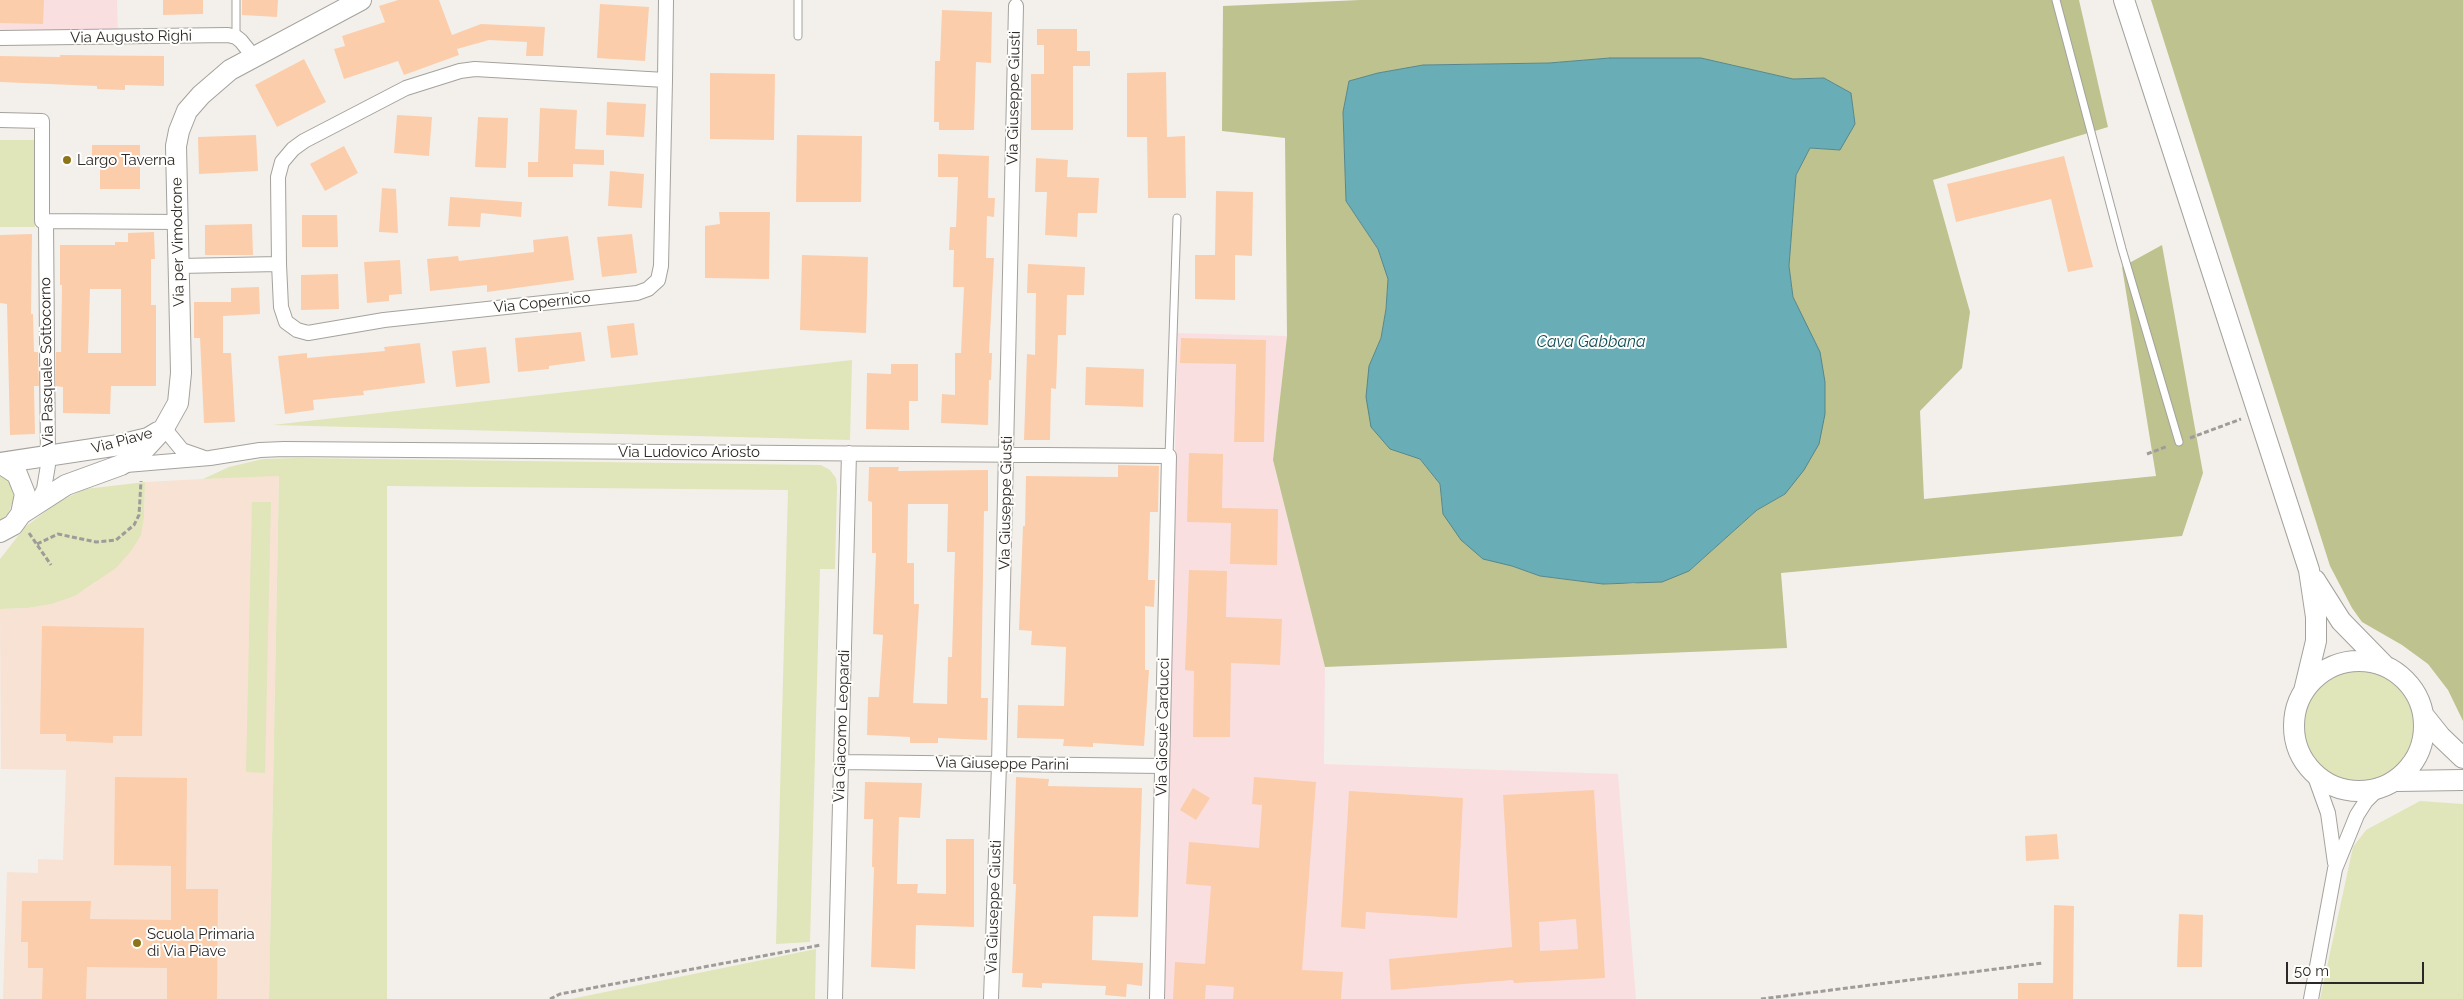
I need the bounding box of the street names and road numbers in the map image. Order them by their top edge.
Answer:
street label: Via Augusto Righi [70,27,192,47]
street label: Via Giuseppe Giusti [1004,31,1024,165]
street label: Via per Vimodrone [168,177,188,307]
street label: Via Pasquale Sottocorno [37,277,57,447]
street label: Via Copernico [493,289,591,317]
street label: Via Piave [89,424,155,458]
street label: Via Giuseppe Giusti [996,436,1016,570]
street label: Via Ludovico Ariosto [618,443,760,461]
street label: Via Giacomo Leopardi [830,649,854,803]
street label: Via Giosuè Carducci [1153,658,1173,796]
street label: Via Giuseppe Parini [935,754,1069,774]
street label: Via Giuseppe Giusti [983,840,1005,974]

